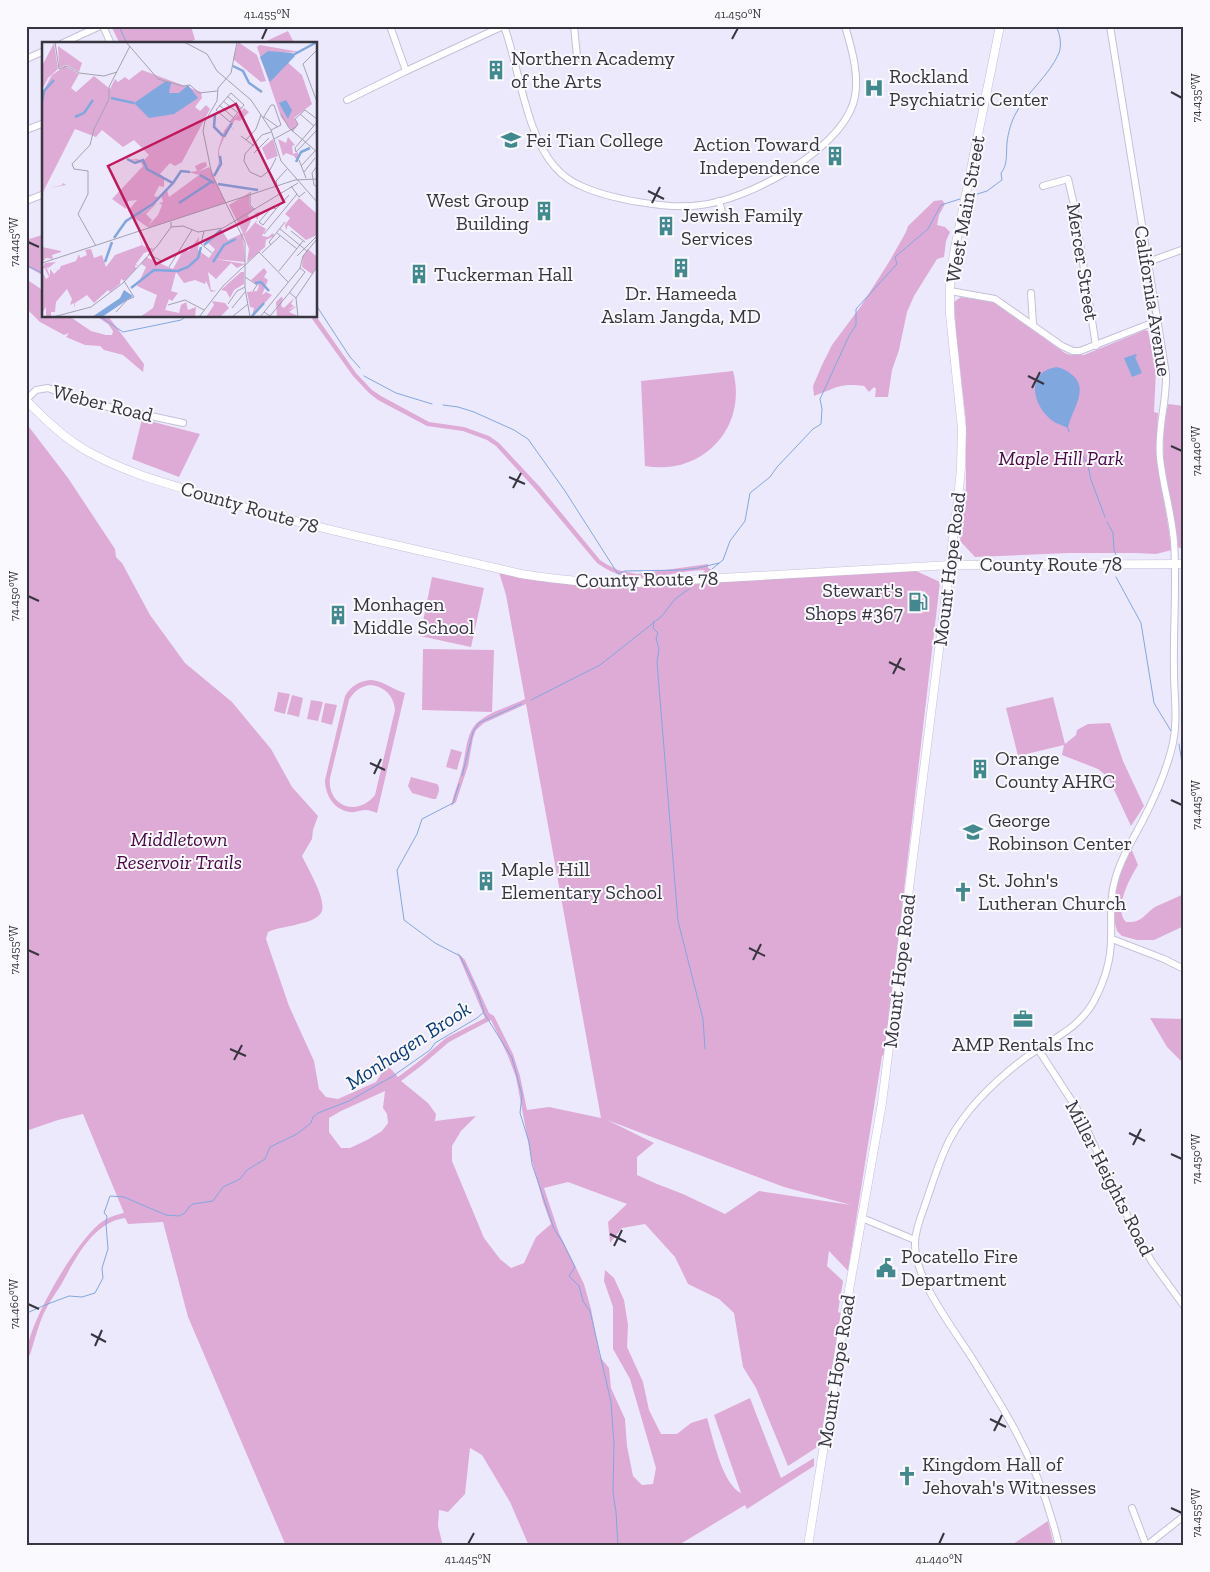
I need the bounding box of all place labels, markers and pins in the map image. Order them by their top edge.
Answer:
place label: Northern Academy of the Arts [511,46,676,93]
building icon: Northern Academy of the Arts [485,59,507,81]
place label: Rockland Psychiatric Center [889,64,1049,111]
hospital icon: Rockland Psychiatric Center [863,77,885,99]
place label: Fei Tian College [526,128,663,152]
school or university icon: Fei Tian College [500,129,522,151]
place label: Action Toward Independence [694,132,820,179]
building icon: Action Toward Independence [824,145,846,167]
place label: West Group Building [426,188,529,235]
building icon: West Group Building [533,200,555,222]
place label: Jewish Family Services [681,203,804,250]
building icon: Jewish Family Services [655,215,677,237]
building icon: Dr. Hameeda Aslam Jangda, MD [670,257,692,279]
place label: Tuckerman Hall [434,262,573,286]
building icon: Tuckerman Hall [408,263,430,285]
place label: Dr. Hameeda Aslam Jangda, MD [601,281,761,328]
place label: Stewart's Shops #367 [805,578,904,625]
fuel station icon: Stewart's Shops #367 [907,591,929,613]
place label: Monhagen Middle School [353,592,474,639]
building icon: Monhagen Middle School [327,604,349,626]
place label: Orange County AHRC [995,746,1115,793]
building icon: Orange County AHRC [969,758,991,780]
place label: George Robinson Center [988,808,1132,855]
school or university icon: George Robinson Center [962,821,984,843]
place label: Maple Hill Elementary School [501,857,662,904]
place label: St. John's Lutheran Church [978,868,1127,915]
building icon: Maple Hill Elementary School [475,870,497,892]
church icon: St. John's Lutheran Church [952,881,974,903]
office icon: AMP Rentals Inc [1012,1008,1034,1030]
place label: AMP Rentals Inc [952,1032,1094,1056]
place label: Pocatello Fire Department [901,1244,1018,1291]
public building icon: Pocatello Fire Department [875,1257,897,1279]
place label: Kingdom Hall of Jehovah's Witnesses [922,1452,1096,1499]
church icon: Kingdom Hall of Jehovah's Witnesses [896,1465,918,1487]

